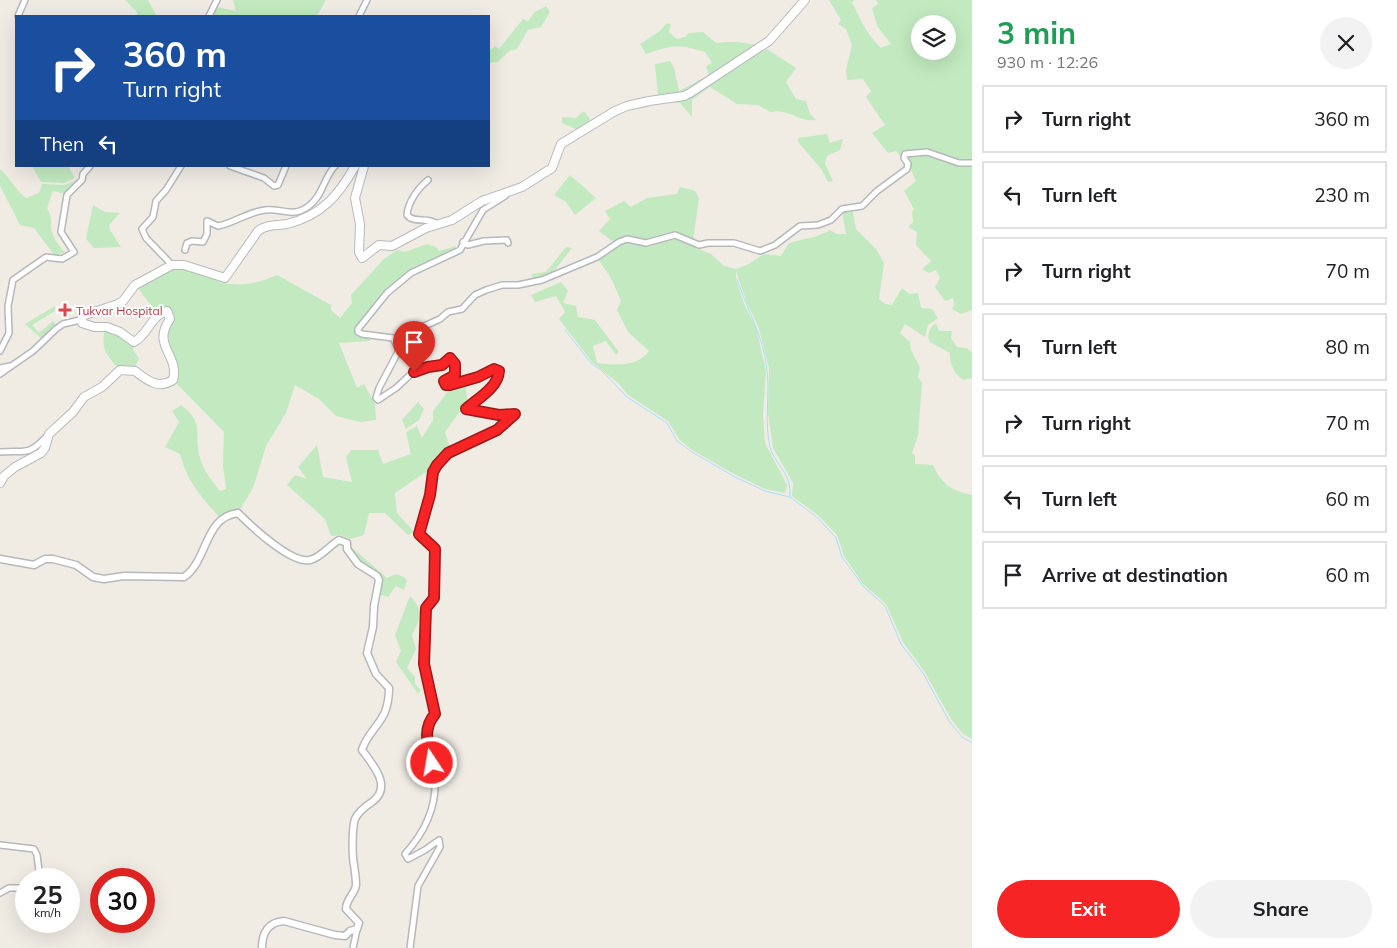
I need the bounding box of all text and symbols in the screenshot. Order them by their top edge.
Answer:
text: 3 min [997,14,1076,52]
map controls [911,15,956,60]
button: layers [911,15,956,60]
button: close [1320,17,1372,69]
text: 360 m [123,32,227,76]
icon: right [40,35,105,100]
text: 930 m · 12:26 [997,52,1098,72]
text: Turn right [123,75,221,103]
icon: right [999,105,1027,133]
text: Turn right [1042,107,1131,131]
text: 360 m [1314,107,1370,131]
icon: left [94,130,122,158]
text: Then [40,132,84,156]
icon: left [999,181,1027,209]
text: Turn left [1042,183,1117,207]
text: 230 m [1314,183,1370,207]
icon: right [999,257,1027,285]
text: Turn right [1042,259,1131,283]
text: 70 m [1326,259,1370,283]
marker: Tukvar Hospital [58,303,72,317]
place label: Tukvar Hospital [76,303,163,318]
pin [393,321,435,372]
icon: arrive [400,328,428,356]
icon: left [999,333,1027,361]
text: Turn left [1042,335,1117,359]
text: 80 m [1326,335,1370,359]
icon: right [999,409,1027,437]
text: Turn right [1042,411,1131,435]
text: 70 m [1326,411,1370,435]
icon: left [999,485,1027,513]
text: Turn left [1042,487,1117,511]
text: 60 m [1326,487,1370,511]
icon: arrive [999,561,1027,589]
text: Arrive at destination [1042,563,1228,587]
text: 60 m [1326,563,1370,587]
position arrow [405,736,457,788]
speed limit sign: 30 [90,868,155,933]
text: 25 [32,879,63,910]
button: Exit [997,880,1180,938]
button: Share [1190,880,1372,938]
text: km/h [34,905,61,920]

